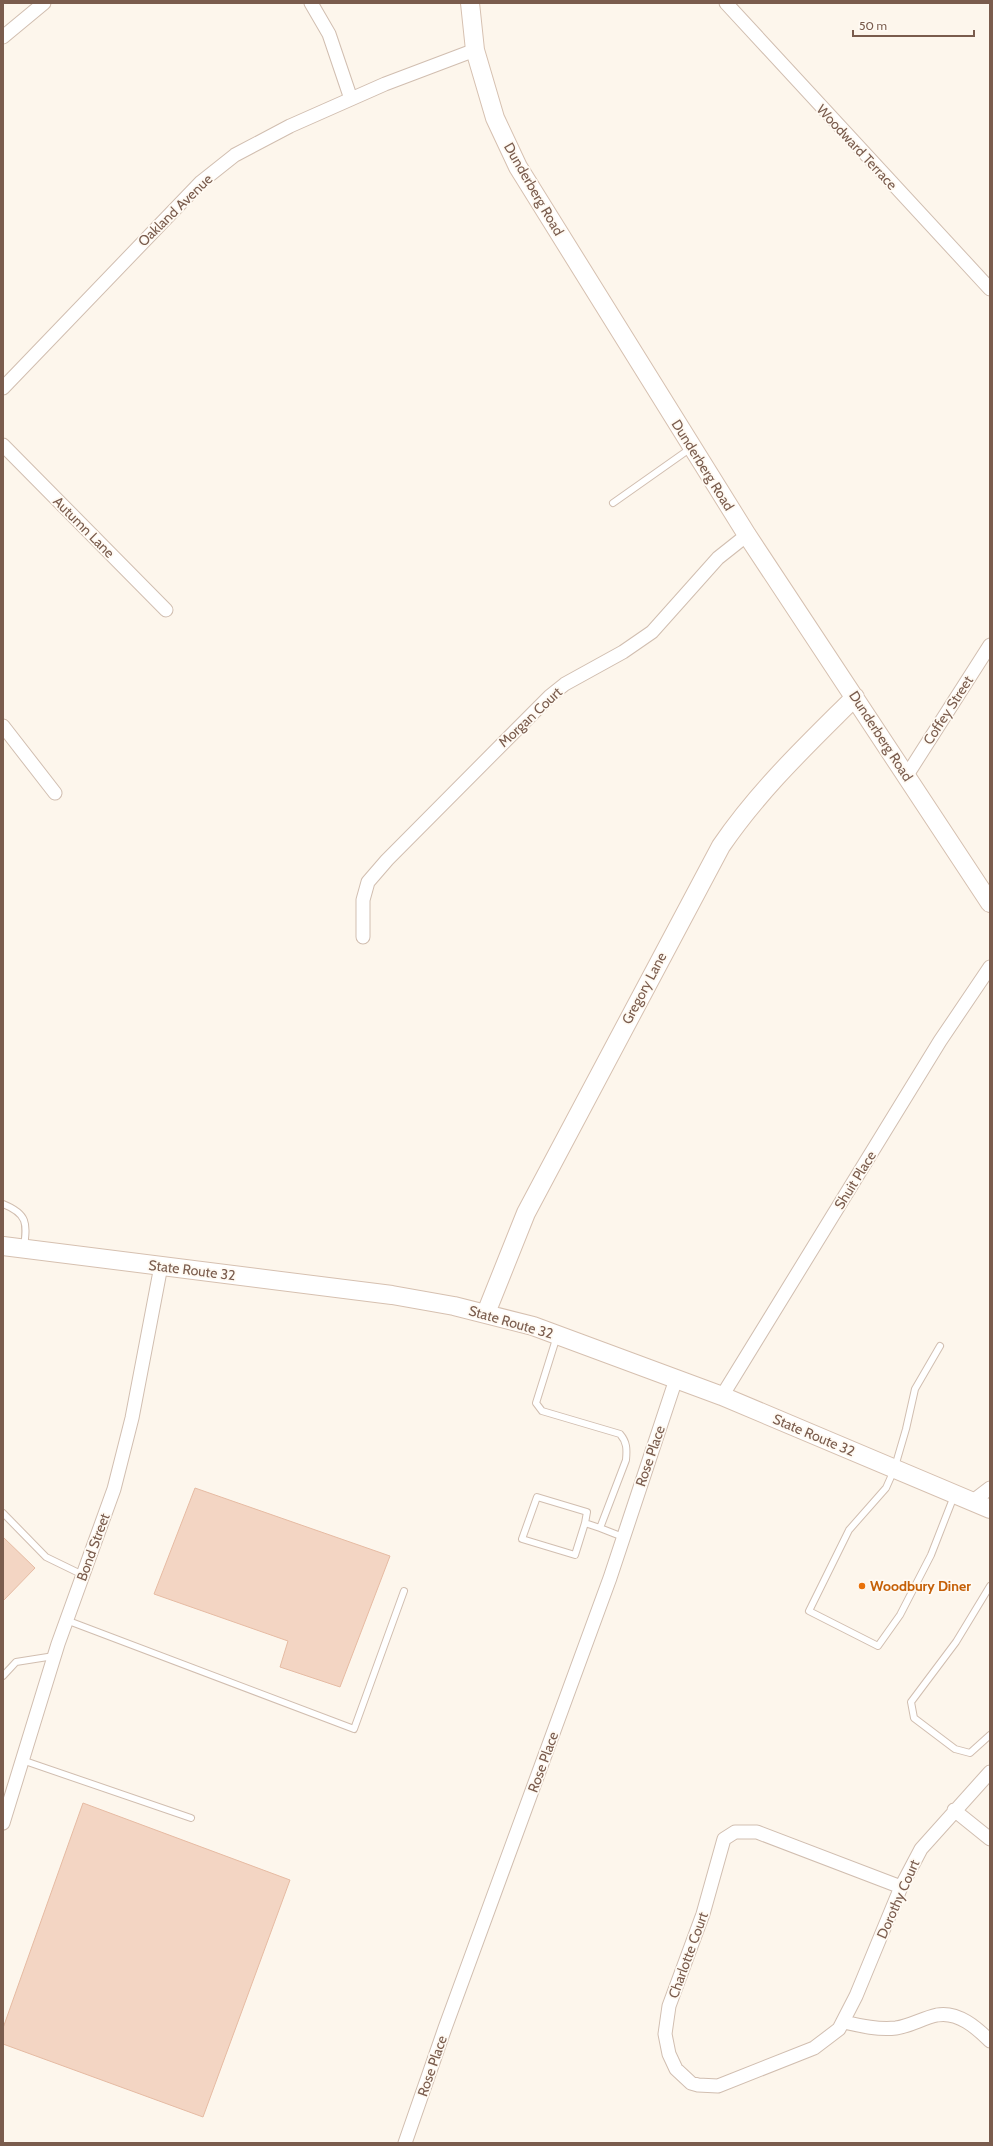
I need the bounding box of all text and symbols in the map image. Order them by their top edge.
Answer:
scale bar [853,12,974,38]
text: 50 m [859,18,887,33]
street label: Woodward Terrace [813,101,901,193]
street label: Dunderberg Road [500,139,568,239]
street label: Oakland Avenue [134,170,216,250]
street label: Dunderberg Road [668,416,738,514]
street label: Autumn Lane [49,492,119,562]
street label: Coffey Street [919,672,977,748]
street label: Morgan Court [494,683,566,751]
street label: Dunderberg Road [845,687,917,785]
street label: Gregory Lane [618,949,670,1027]
street label: Shuit Place [830,1148,880,1212]
street label: State Route 32 [148,1256,236,1284]
street label: State Route 32 [467,1301,555,1343]
street label: State Route 32 [770,1410,858,1460]
street label: Rose Place [631,1423,669,1489]
street label: Bond Street [72,1510,114,1583]
place label: Woodbury Diner [870,1577,971,1595]
marker: Woodbury Diner [857,1581,867,1591]
street label: Rose Place [524,1729,562,1795]
street label: Dorothy Court [873,1856,924,1941]
street label: Charlotte Court [664,1909,712,2001]
street label: Rose Place [413,2033,451,2099]

